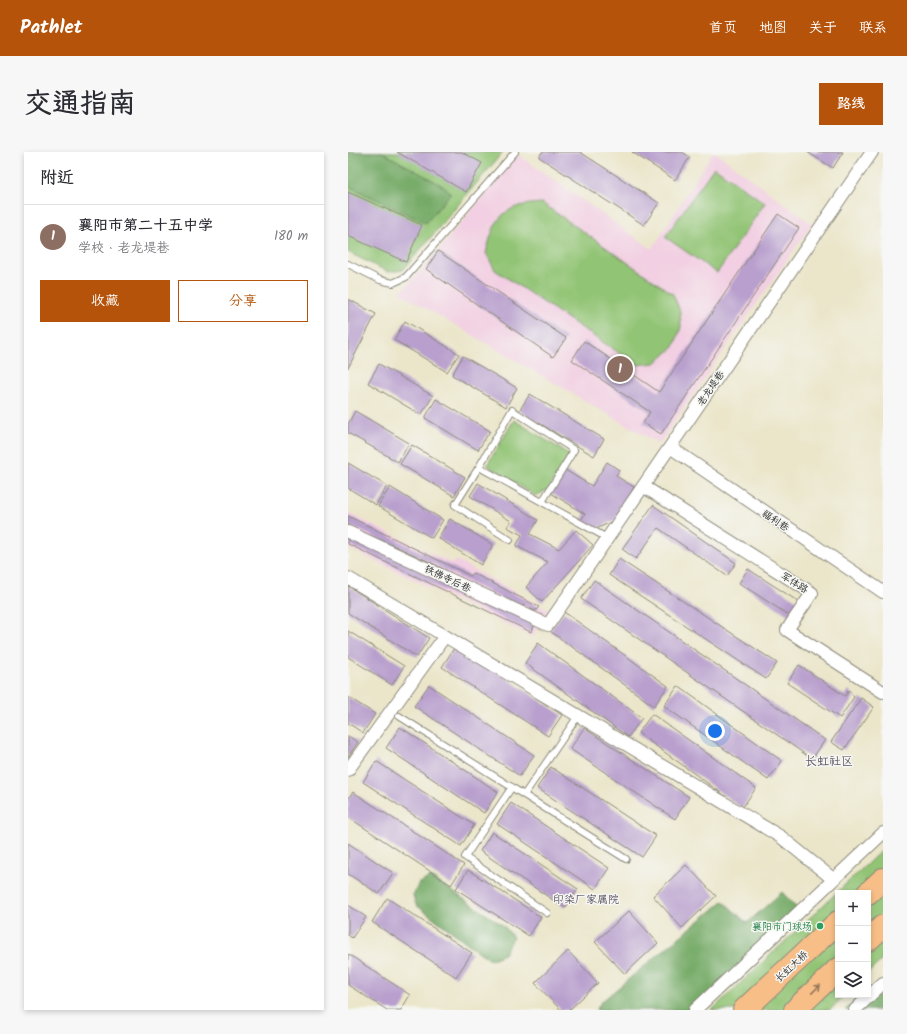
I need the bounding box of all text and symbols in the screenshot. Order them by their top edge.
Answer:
text: Pathlet [20,13,82,43]
text: 首页 [709,17,737,39]
text: 地图 [759,17,787,39]
text: 关于 [809,17,837,39]
text: 联系 [859,17,887,39]
text: 交通指南 [24,82,136,127]
button: 路线 [819,83,883,125]
text: 附近 [40,165,74,192]
text: 襄阳市第二十五中学 [78,214,213,238]
text: 1 [51,226,55,247]
text: 180 m [274,226,308,247]
text: 学校 · 老龙堤巷 [78,238,170,259]
button: 收藏 [40,280,170,322]
button: 分享 [178,280,308,322]
pin: 1 [607,354,633,384]
street label: 老龙堤巷 [693,367,729,410]
street label: 福利巷 [759,506,793,536]
street label: 铁佛寺后巷 [422,561,475,597]
street label: 军体路 [778,568,811,598]
your location [705,721,725,741]
district label: 长虹社区 [805,752,853,771]
map controls [835,890,871,998]
button: + [835,890,871,926]
district label: 印染厂家属院 [553,891,619,909]
place label: 襄阳市门球场 [752,919,812,935]
marker: 襄阳市门球场 [815,921,825,931]
button: − [835,926,871,962]
street label: 长虹大桥 [772,947,812,986]
button: layers [835,962,871,998]
one-way arrow [811,985,821,994]

